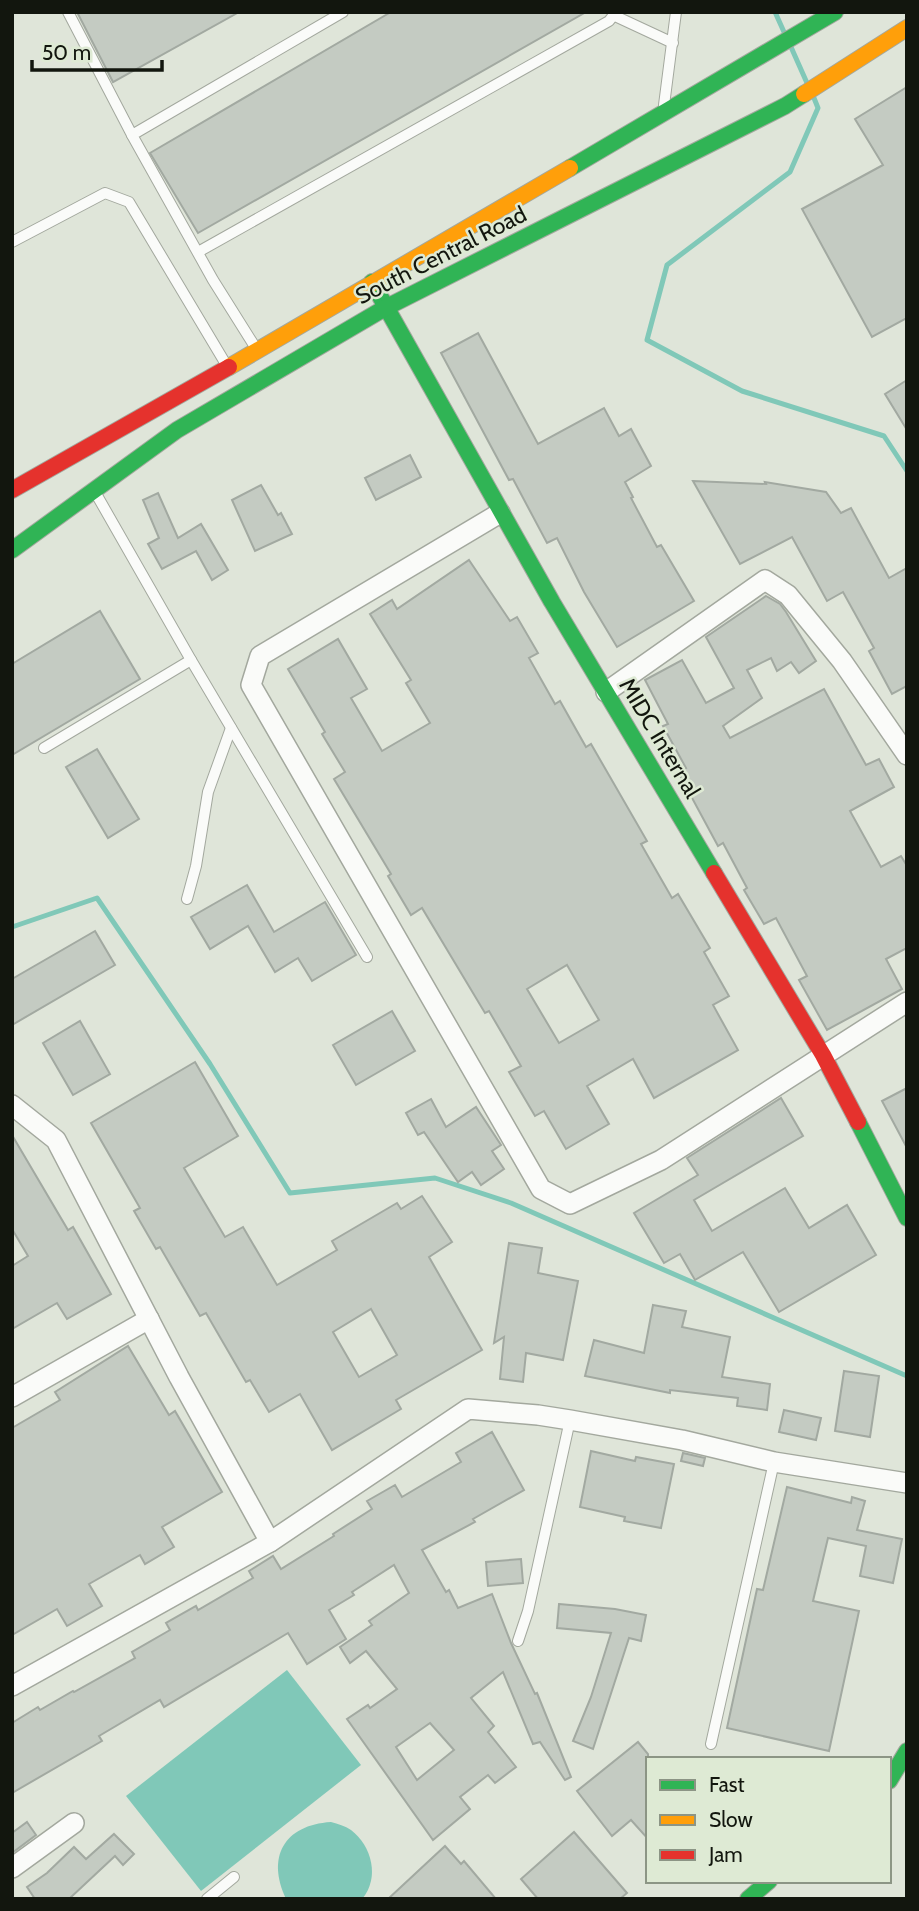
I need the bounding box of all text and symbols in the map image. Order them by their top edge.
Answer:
scale bar [32,28,161,72]
text: 50 m [42,40,91,65]
street label: South Central Road [351,200,531,310]
street label: MIDC Internal [613,673,707,803]
legend [646,1757,891,1883]
text: Fast [709,1772,745,1797]
text: Slow [709,1807,753,1832]
text: Jam [708,1842,743,1867]

